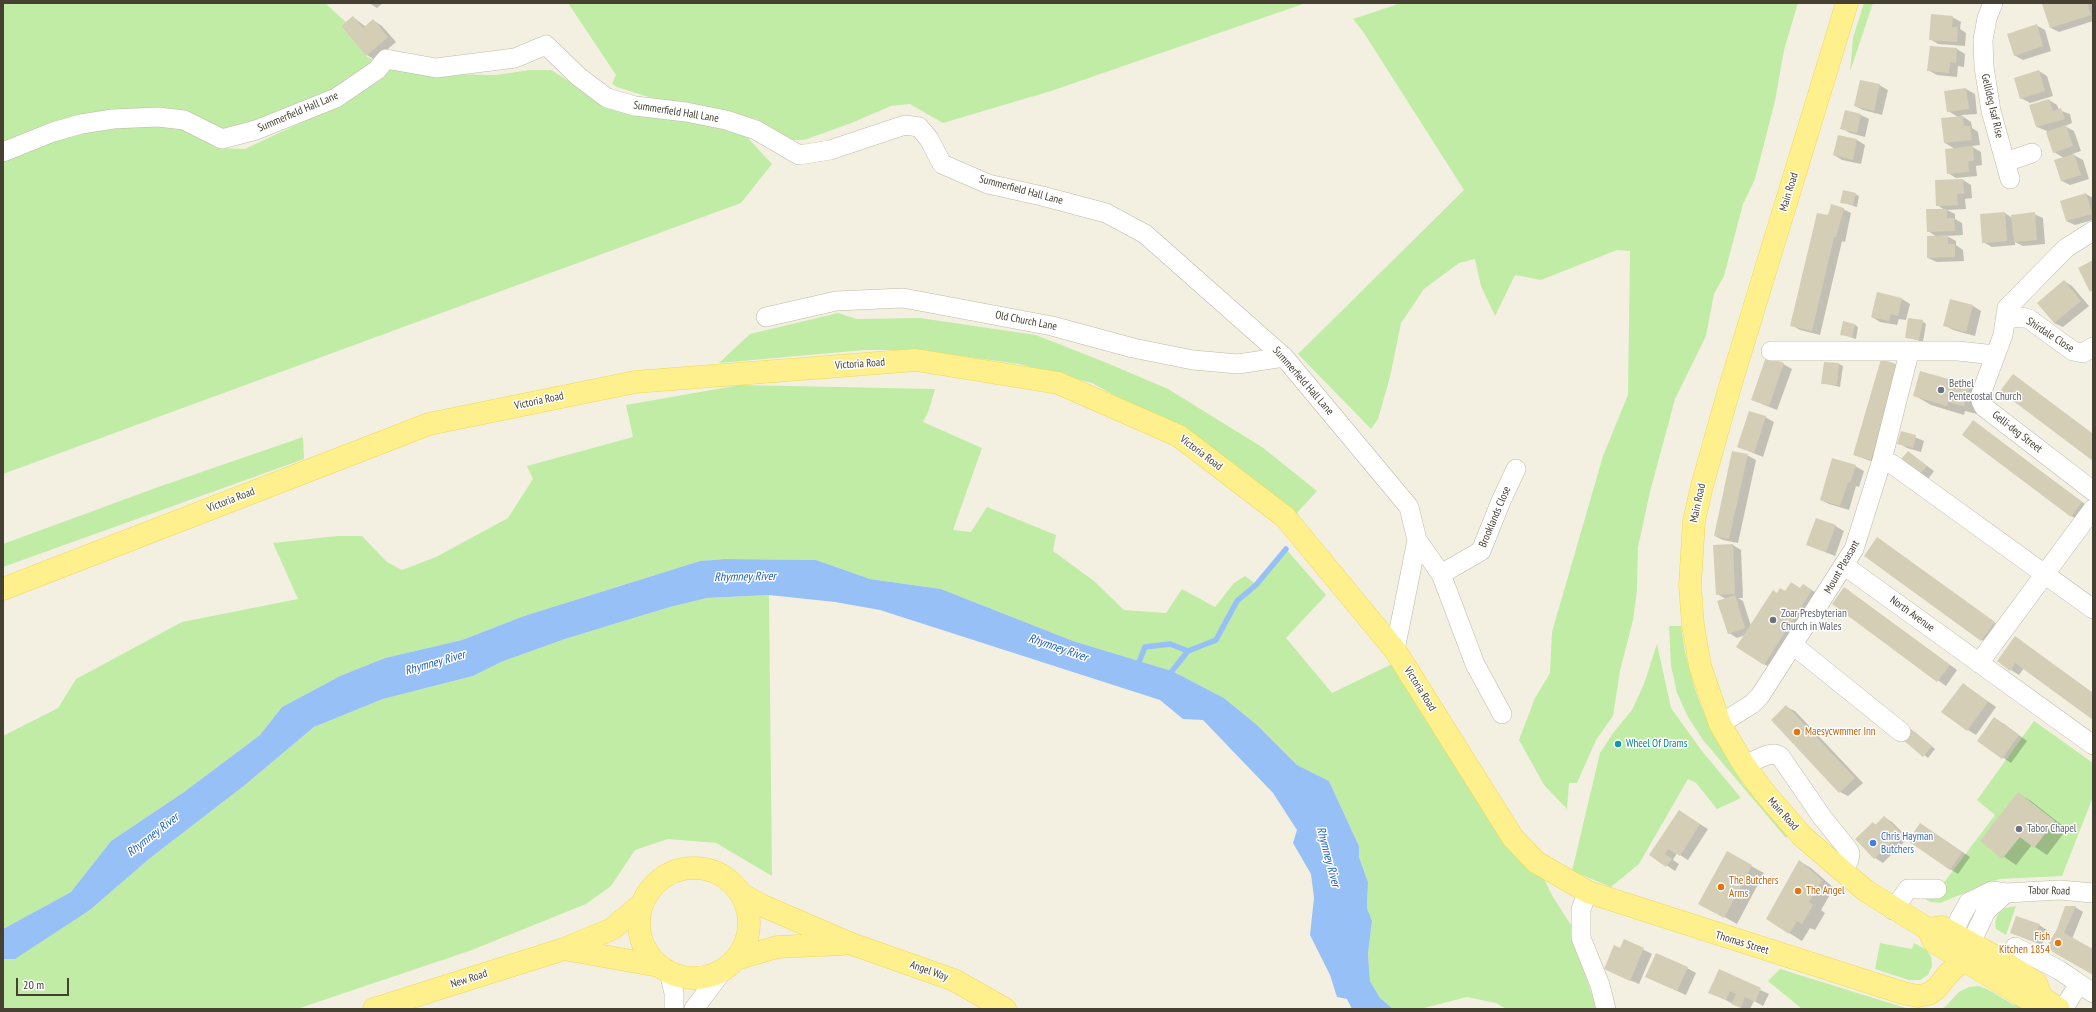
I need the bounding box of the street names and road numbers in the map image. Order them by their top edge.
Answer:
street label: Gellideg Isaf Rise [1978,73,2006,139]
street label: Summerfield Hall Lane [256,89,340,135]
street label: Summerfield Hall Lane [632,99,720,125]
street label: Main Road [1777,171,1801,213]
street label: Summerfield Hall Lane [978,172,1064,208]
street label: Old Church Lane [994,309,1058,333]
street label: Shirdale Close [2024,315,2076,355]
street label: Summerfield Hall Lane [1270,344,1336,418]
street label: Victoria Road [835,356,885,372]
street label: Victoria Road [513,389,565,413]
street label: Gelli-deg Street [1989,408,2045,456]
street label: Victoria Road [1177,433,1225,473]
street label: Main Road [1687,482,1709,524]
street label: Brooklands Close [1476,484,1514,550]
street label: Victoria Road [205,485,257,515]
street label: Mount Pleasant [1821,538,1863,596]
street label: North Avenue [1887,593,1937,635]
street label: Victoria Road [1401,664,1439,714]
street label: Main Road [1765,795,1801,833]
street label: Tabor Road [2028,884,2070,898]
street label: Thomas Street [1714,929,1770,957]
street label: Angel Way [908,958,950,984]
street label: New Road [449,967,489,991]

